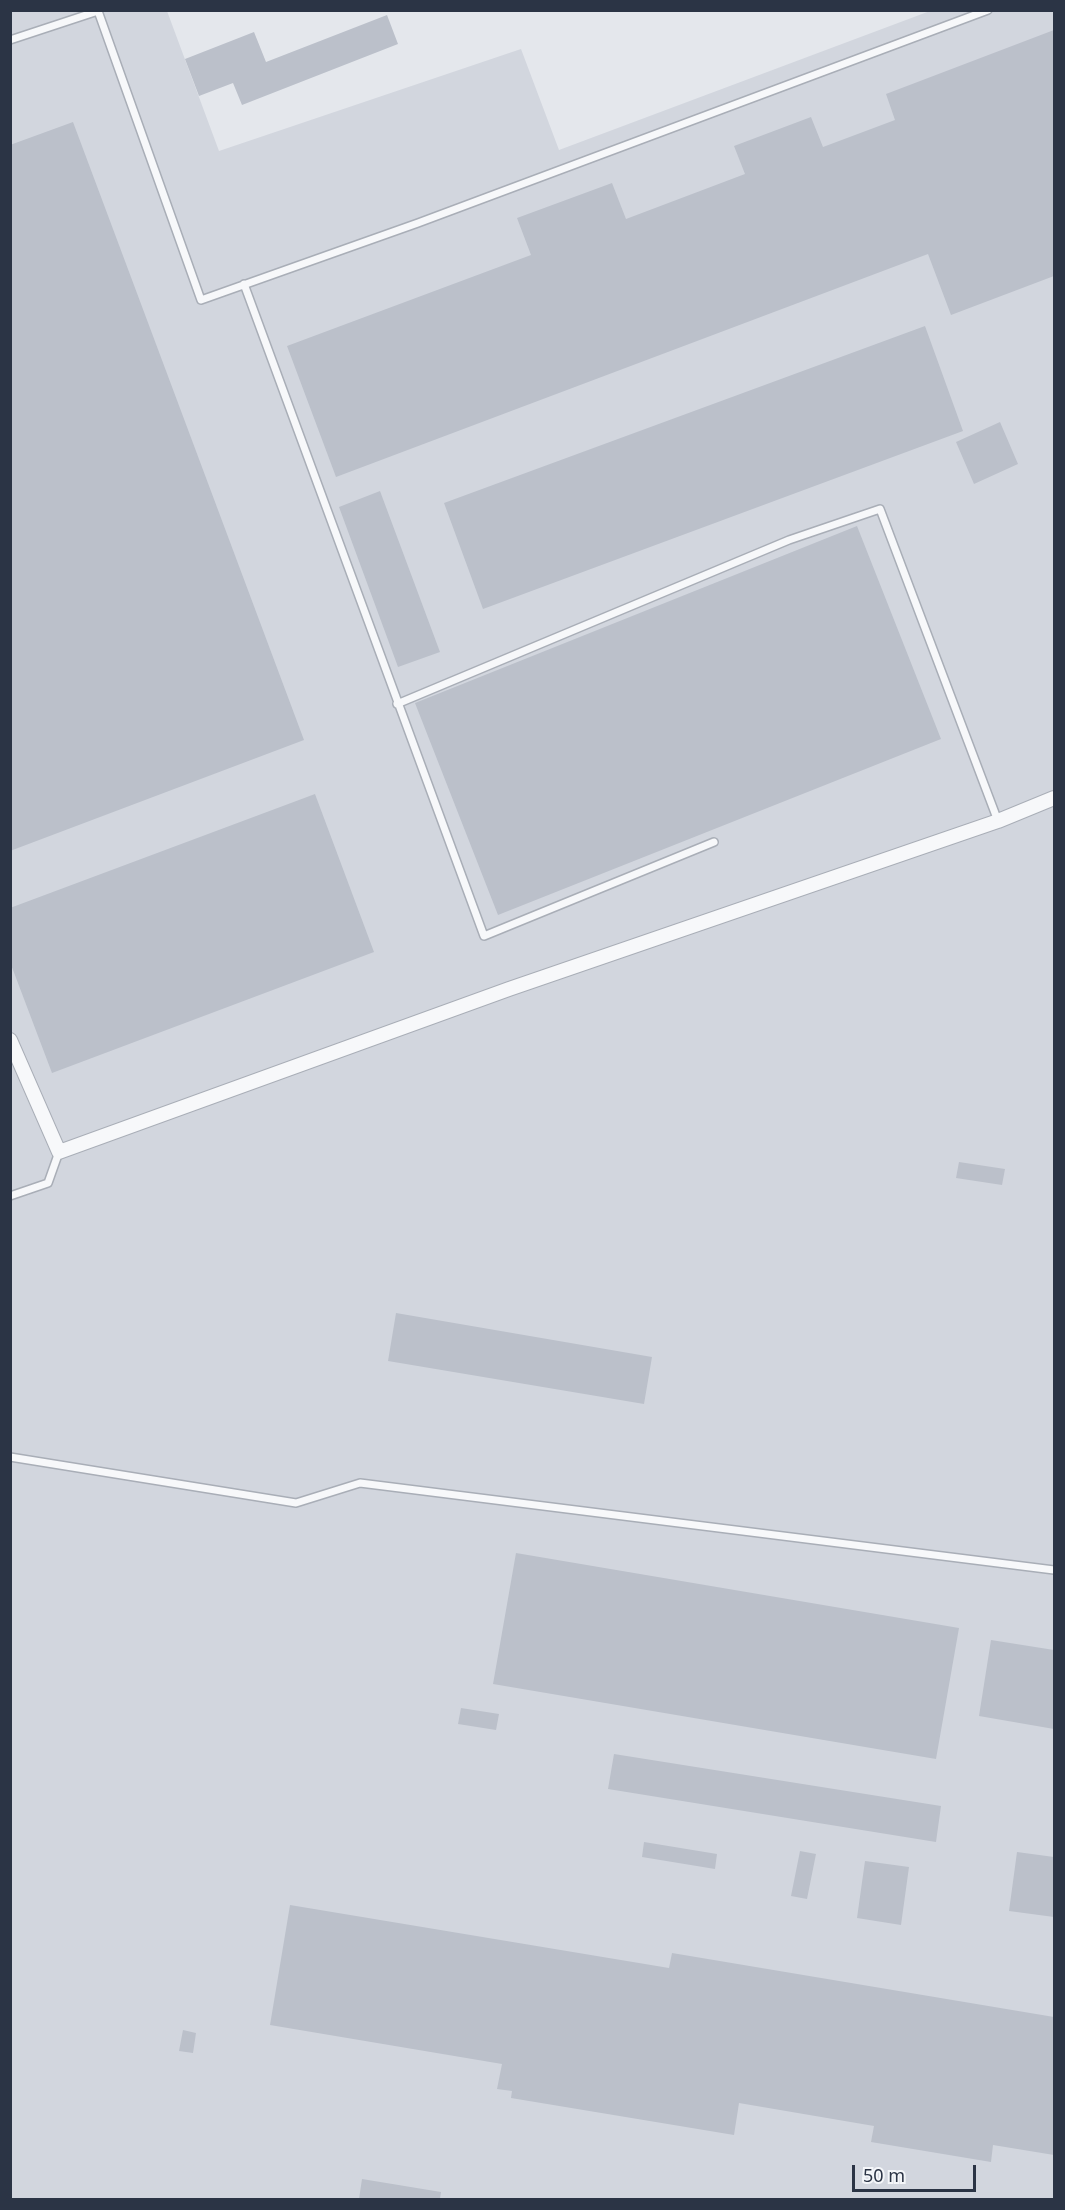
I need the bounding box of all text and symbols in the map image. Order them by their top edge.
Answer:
scale bar [855,2153,980,2191]
text: 50 m [863,2163,905,2187]

